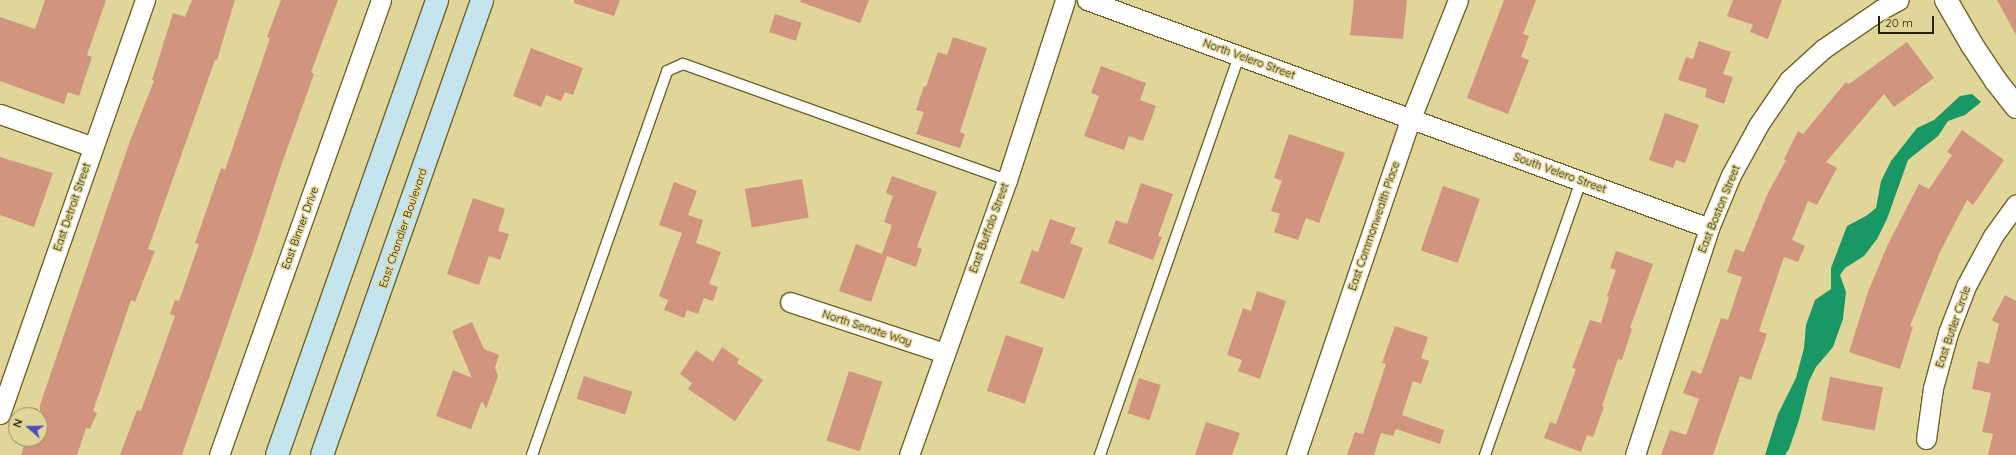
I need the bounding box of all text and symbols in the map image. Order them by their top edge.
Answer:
scale bar [1880,8,1936,34]
text: 20 m [1885,15,1913,30]
street label: North Velero Street [1201,36,1297,82]
street label: South Velero Street [1512,150,1608,196]
street label: East Commonwealth Place [1346,160,1402,292]
street label: East Detroit Street [51,161,93,253]
street label: East Boston Street [1695,163,1743,255]
street label: East Chandler Boulevard [376,166,430,290]
street label: East Buffalo Street [967,181,1011,275]
street label: East Binner Drive [279,185,321,271]
street label: East Butler Circle [1933,284,1973,370]
street label: North Senate Way [820,307,914,349]
north arrow [8,407,48,447]
text: N [10,417,26,429]

